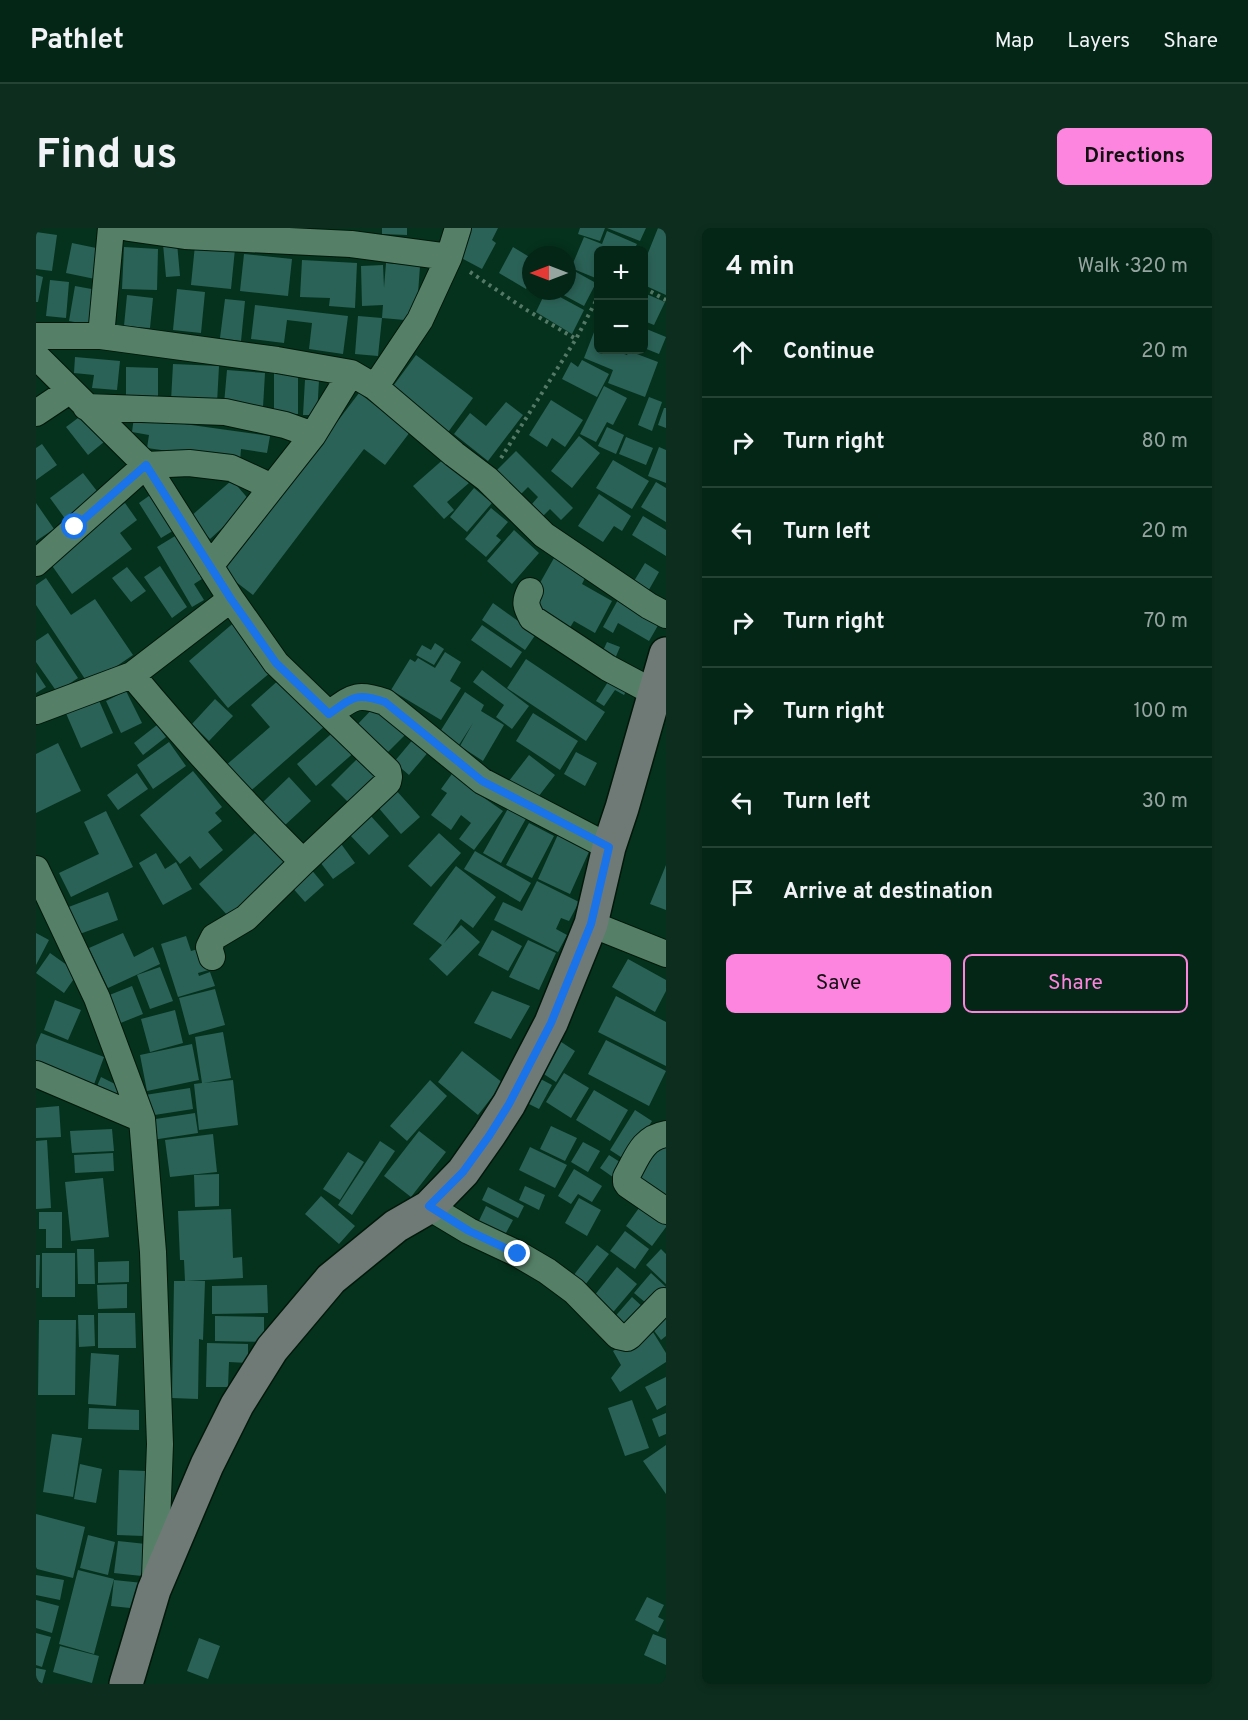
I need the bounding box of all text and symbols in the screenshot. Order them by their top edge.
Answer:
text: Pathlet [30,23,124,59]
text: Map [995,28,1034,55]
text: Layers [1067,28,1130,55]
text: Share [1163,28,1218,55]
button: Directions [1057,128,1212,185]
text: Find us [36,130,177,183]
north arrow [522,246,576,300]
map controls [594,246,648,354]
button: + [594,246,648,300]
text: 4 min [726,251,795,284]
text: Walk · 320 m [1078,254,1188,280]
button: − [594,300,648,354]
icon: ahead [726,336,759,369]
text: Continue [783,339,874,366]
text: 20 m [1141,339,1188,365]
icon: right [726,426,759,459]
text: Turn right [783,429,885,456]
text: 80 m [1142,429,1188,455]
route start [61,513,87,539]
icon: left [726,516,759,549]
text: Turn left [783,519,871,546]
text: 20 m [1141,519,1188,545]
icon: right [726,606,759,639]
text: Turn right [783,609,885,636]
text: 70 m [1144,609,1188,635]
icon: right [726,696,759,729]
text: Turn right [783,699,885,726]
text: 100 m [1133,699,1188,725]
icon: left [726,786,759,819]
text: Turn left [783,789,871,816]
text: 30 m [1142,789,1188,815]
icon: arrive [726,876,759,909]
text: Arrive at destination [783,879,993,906]
button: Save [726,954,951,1013]
button: Share [963,954,1188,1013]
route end [504,1240,530,1266]

